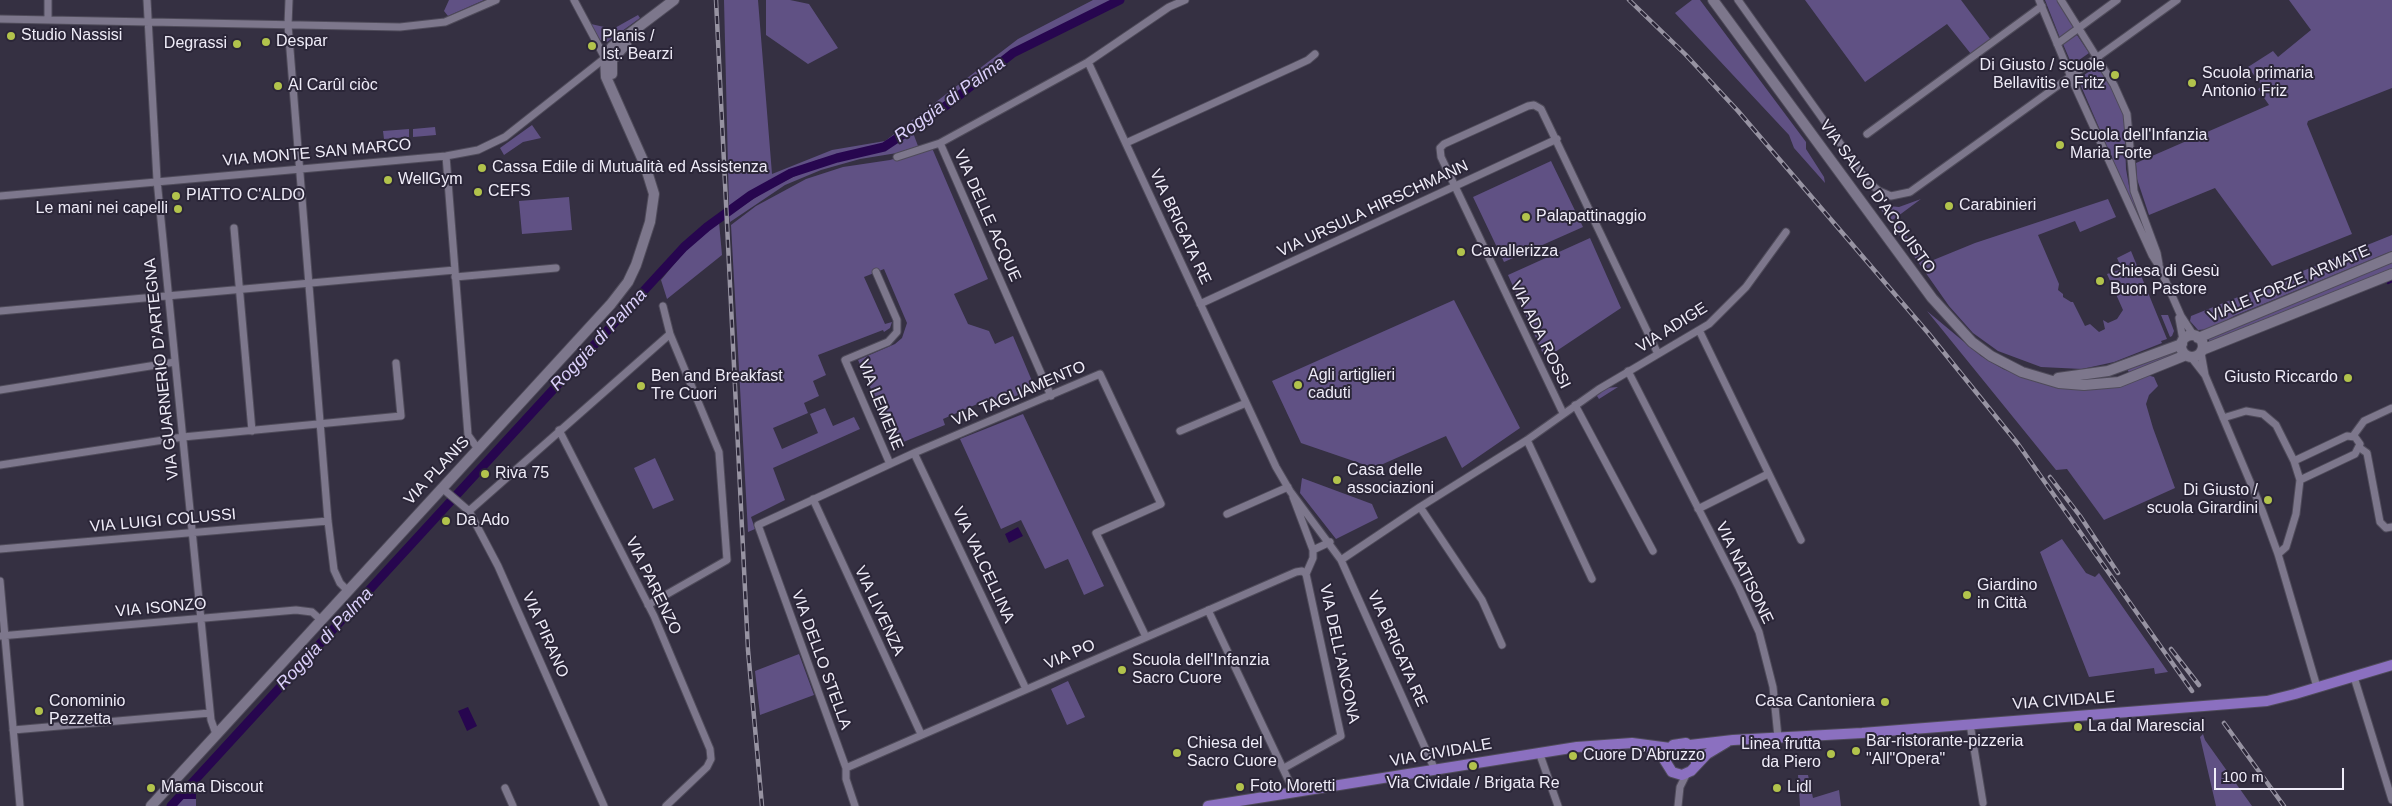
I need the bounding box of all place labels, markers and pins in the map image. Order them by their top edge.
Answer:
place label: Studio Nassisi [21,26,122,46]
place label: Planis / Ist. Bearzi [602,27,673,65]
marker: Studio Nassisi [5,30,17,42]
place label: Despar [276,32,328,52]
place label: Degrassi [164,34,227,54]
marker: Despar [260,36,272,48]
marker: Degrassi [231,38,243,50]
marker: Planis / Ist. Bearzi [586,40,598,52]
place label: Di Giusto / scuole Bellavitis e Fritz [1980,56,2105,94]
place label: Scuola primaria Antonio Friz [2202,64,2313,102]
marker: Di Giusto / scuole Bellavitis e Fritz [2109,69,2121,81]
place label: Al Carûl ciòc [288,76,378,96]
marker: Scuola primaria Antonio Friz [2186,77,2198,89]
marker: Al Carûl ciòc [272,80,284,92]
place label: Scuola dell'Infanzia Maria Forte [2070,126,2207,164]
marker: Scuola dell'Infanzia Maria Forte [2054,139,2066,151]
place label: Cassa Edile di Mutualità ed Assistenza [492,158,768,178]
marker: Cassa Edile di Mutualità ed Assistenza [476,162,488,174]
place label: WellGym [398,170,463,190]
marker: WellGym [382,174,394,186]
place label: CEFS [488,182,531,202]
place label: PIATTO C'ALDO [186,186,305,206]
marker: CEFS [472,186,484,198]
marker: PIATTO C'ALDO [170,190,182,202]
place label: Carabinieri [1959,196,2036,216]
place label: Le mani nei capelli [35,199,168,219]
marker: Carabinieri [1943,200,1955,212]
marker: Le mani nei capelli [172,203,184,215]
place label: Palapattinaggio [1536,207,1646,227]
marker: Palapattinaggio [1520,211,1532,223]
place label: Cavallerizza [1471,242,1558,262]
marker: Cavallerizza [1455,246,1467,258]
place label: Chiesa di Gesù Buon Pastore [2110,262,2219,300]
marker: Chiesa di Gesù Buon Pastore [2094,275,2106,287]
place label: Agli artiglieri caduti [1308,366,1395,404]
place label: Ben and Breakfast Tre Cuori [651,367,783,405]
place label: Giusto Riccardo [2224,368,2338,388]
marker: Giusto Riccardo [2342,372,2354,384]
marker: Agli artiglieri caduti [1292,379,1304,391]
marker: Ben and Breakfast Tre Cuori [635,380,647,392]
place label: Casa delle associazioni [1347,461,1434,499]
place label: Riva 75 [495,464,549,484]
marker: Riva 75 [479,468,491,480]
marker: Casa delle associazioni [1331,474,1343,486]
place label: Di Giusto / scuola Girardini [2147,481,2258,519]
marker: Di Giusto / scuola Girardini [2262,494,2274,506]
place label: Da Ado [456,511,509,531]
marker: Da Ado [440,515,452,527]
place label: Giardino in Città [1977,576,2037,614]
marker: Giardino in Città [1961,589,1973,601]
place label: Scuola dell'Infanzia Sacro Cuore [1132,651,1269,689]
marker: Scuola dell'Infanzia Sacro Cuore [1116,664,1128,676]
place label: Conominio Pezzetta [49,692,125,730]
place label: Casa Cantoniera [1755,692,1875,712]
marker: Casa Cantoniera [1879,696,1891,708]
marker: Conominio Pezzetta [33,705,45,717]
place label: La dal Marescial [2088,717,2204,737]
marker: La dal Marescial [2072,721,2084,733]
place label: Bar-ristorante-pizzeria "All"Opera" [1866,732,2023,770]
place label: Chiesa del Sacro Cuore [1187,734,1277,772]
place label: Linea frutta da Piero [1741,735,1821,773]
marker: Bar-ristorante-pizzeria "All"Opera" [1850,745,1862,757]
place label: Cuore D’Abruzzo [1583,746,1705,766]
marker: Chiesa del Sacro Cuore [1171,747,1183,759]
marker: Linea frutta da Piero [1825,748,1837,760]
marker: Cuore D’Abruzzo [1567,750,1579,762]
marker: Via Cividale / Brigata Re [1467,760,1479,772]
place label: Via Cividale / Brigata Re [1386,774,1560,794]
place label: Foto Moretti [1250,777,1335,797]
place label: Mama Discout [161,778,263,798]
place label: Lidl [1787,778,1812,798]
marker: Foto Moretti [1234,781,1246,793]
marker: Mama Discout [145,782,157,794]
marker: Lidl [1771,782,1783,794]

